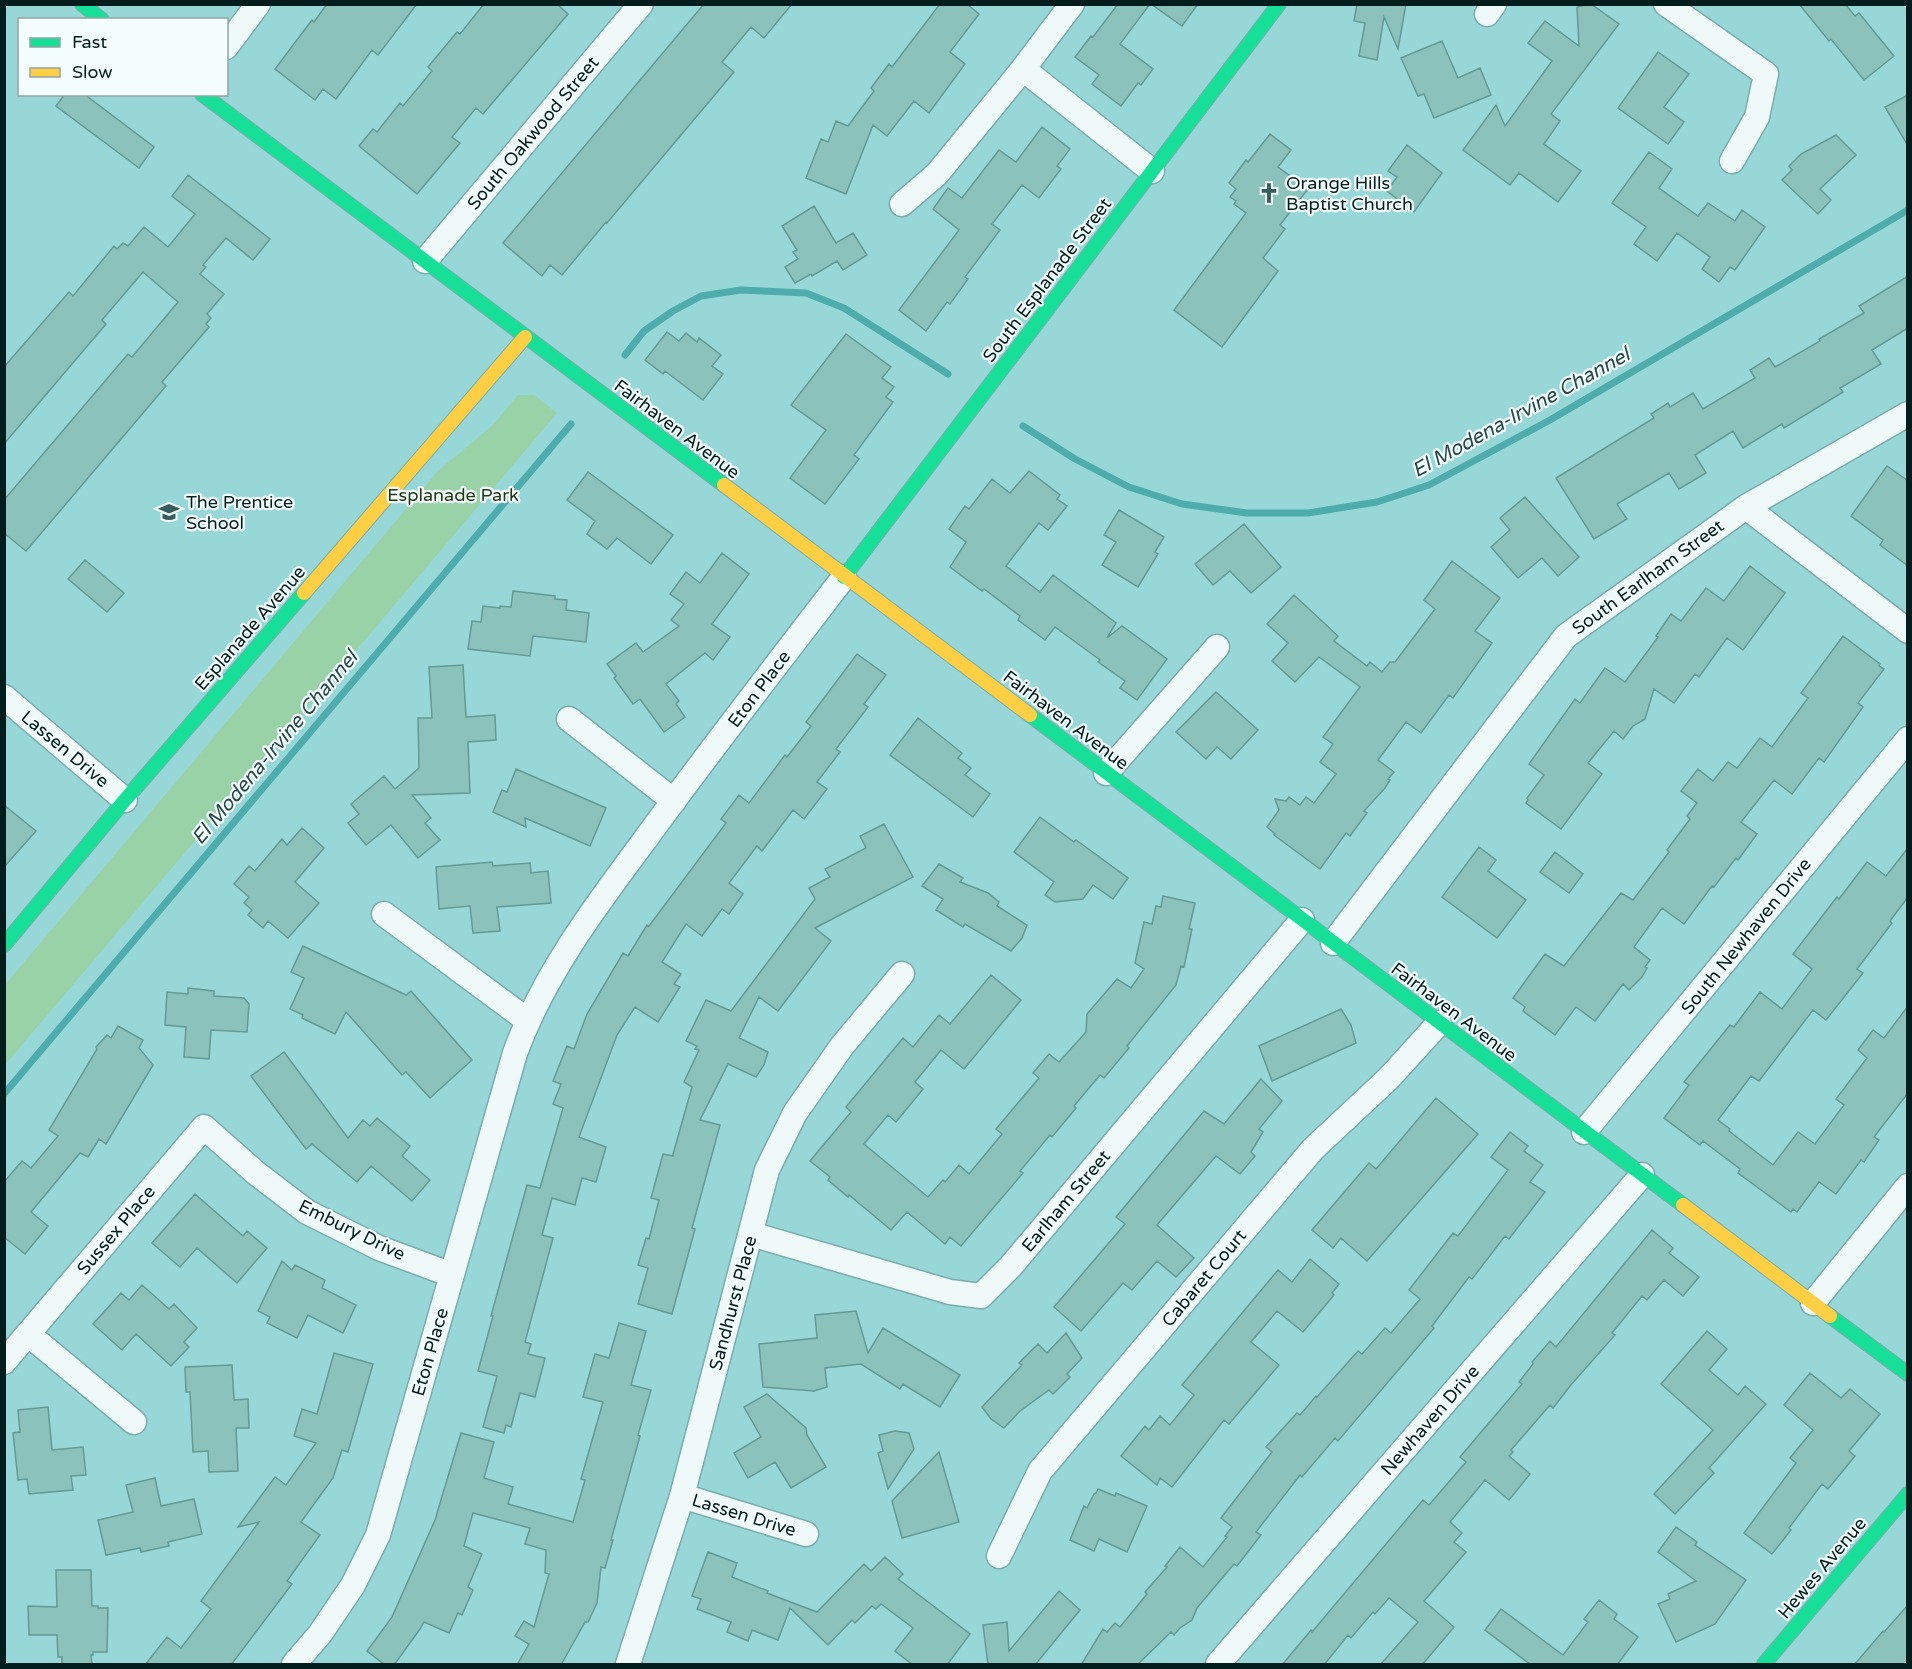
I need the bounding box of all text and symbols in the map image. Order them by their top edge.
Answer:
legend [18,18,228,96]
text: Fast [72,31,107,53]
street label: South Oakwood Street [462,52,604,214]
text: Slow [72,61,113,83]
place label: Orange Hills Baptist Church [1286,172,1413,215]
church icon: Orange Hills Baptist Church [1257,181,1281,205]
street label: South Esplanade Street [978,193,1116,367]
water label: El Modena-Irvine Channel [1408,342,1636,483]
street label: Fairhaven Avenue [610,375,744,483]
park label: Esplanade Park [387,484,519,506]
place label: The Prentice School [186,491,293,534]
school or university icon: The Prentice School [157,500,181,524]
street label: South Earlham Street [1568,515,1728,639]
street label: Esplanade Avenue [190,561,310,695]
water label: El Modena-Irvine Channel [187,645,364,850]
street label: Eton Place [723,646,795,732]
street label: Fairhaven Avenue [999,666,1133,774]
street label: Lassen Drive [17,706,113,792]
street label: South Newhaven Drive [1676,853,1816,1019]
street label: Fairhaven Avenue [1387,958,1521,1066]
street label: Earlham Street [1017,1145,1115,1257]
street label: Sussex Place [72,1181,160,1279]
street label: Embury Drive [295,1195,409,1265]
street label: Cabaret Court [1157,1225,1251,1331]
street label: Sandhurst Place [704,1233,762,1373]
street label: Eton Place [407,1305,453,1399]
street label: Newhaven Drive [1376,1360,1484,1480]
street label: Lassen Drive [689,1489,799,1541]
street label: Hewes Avenue [1773,1513,1871,1623]

